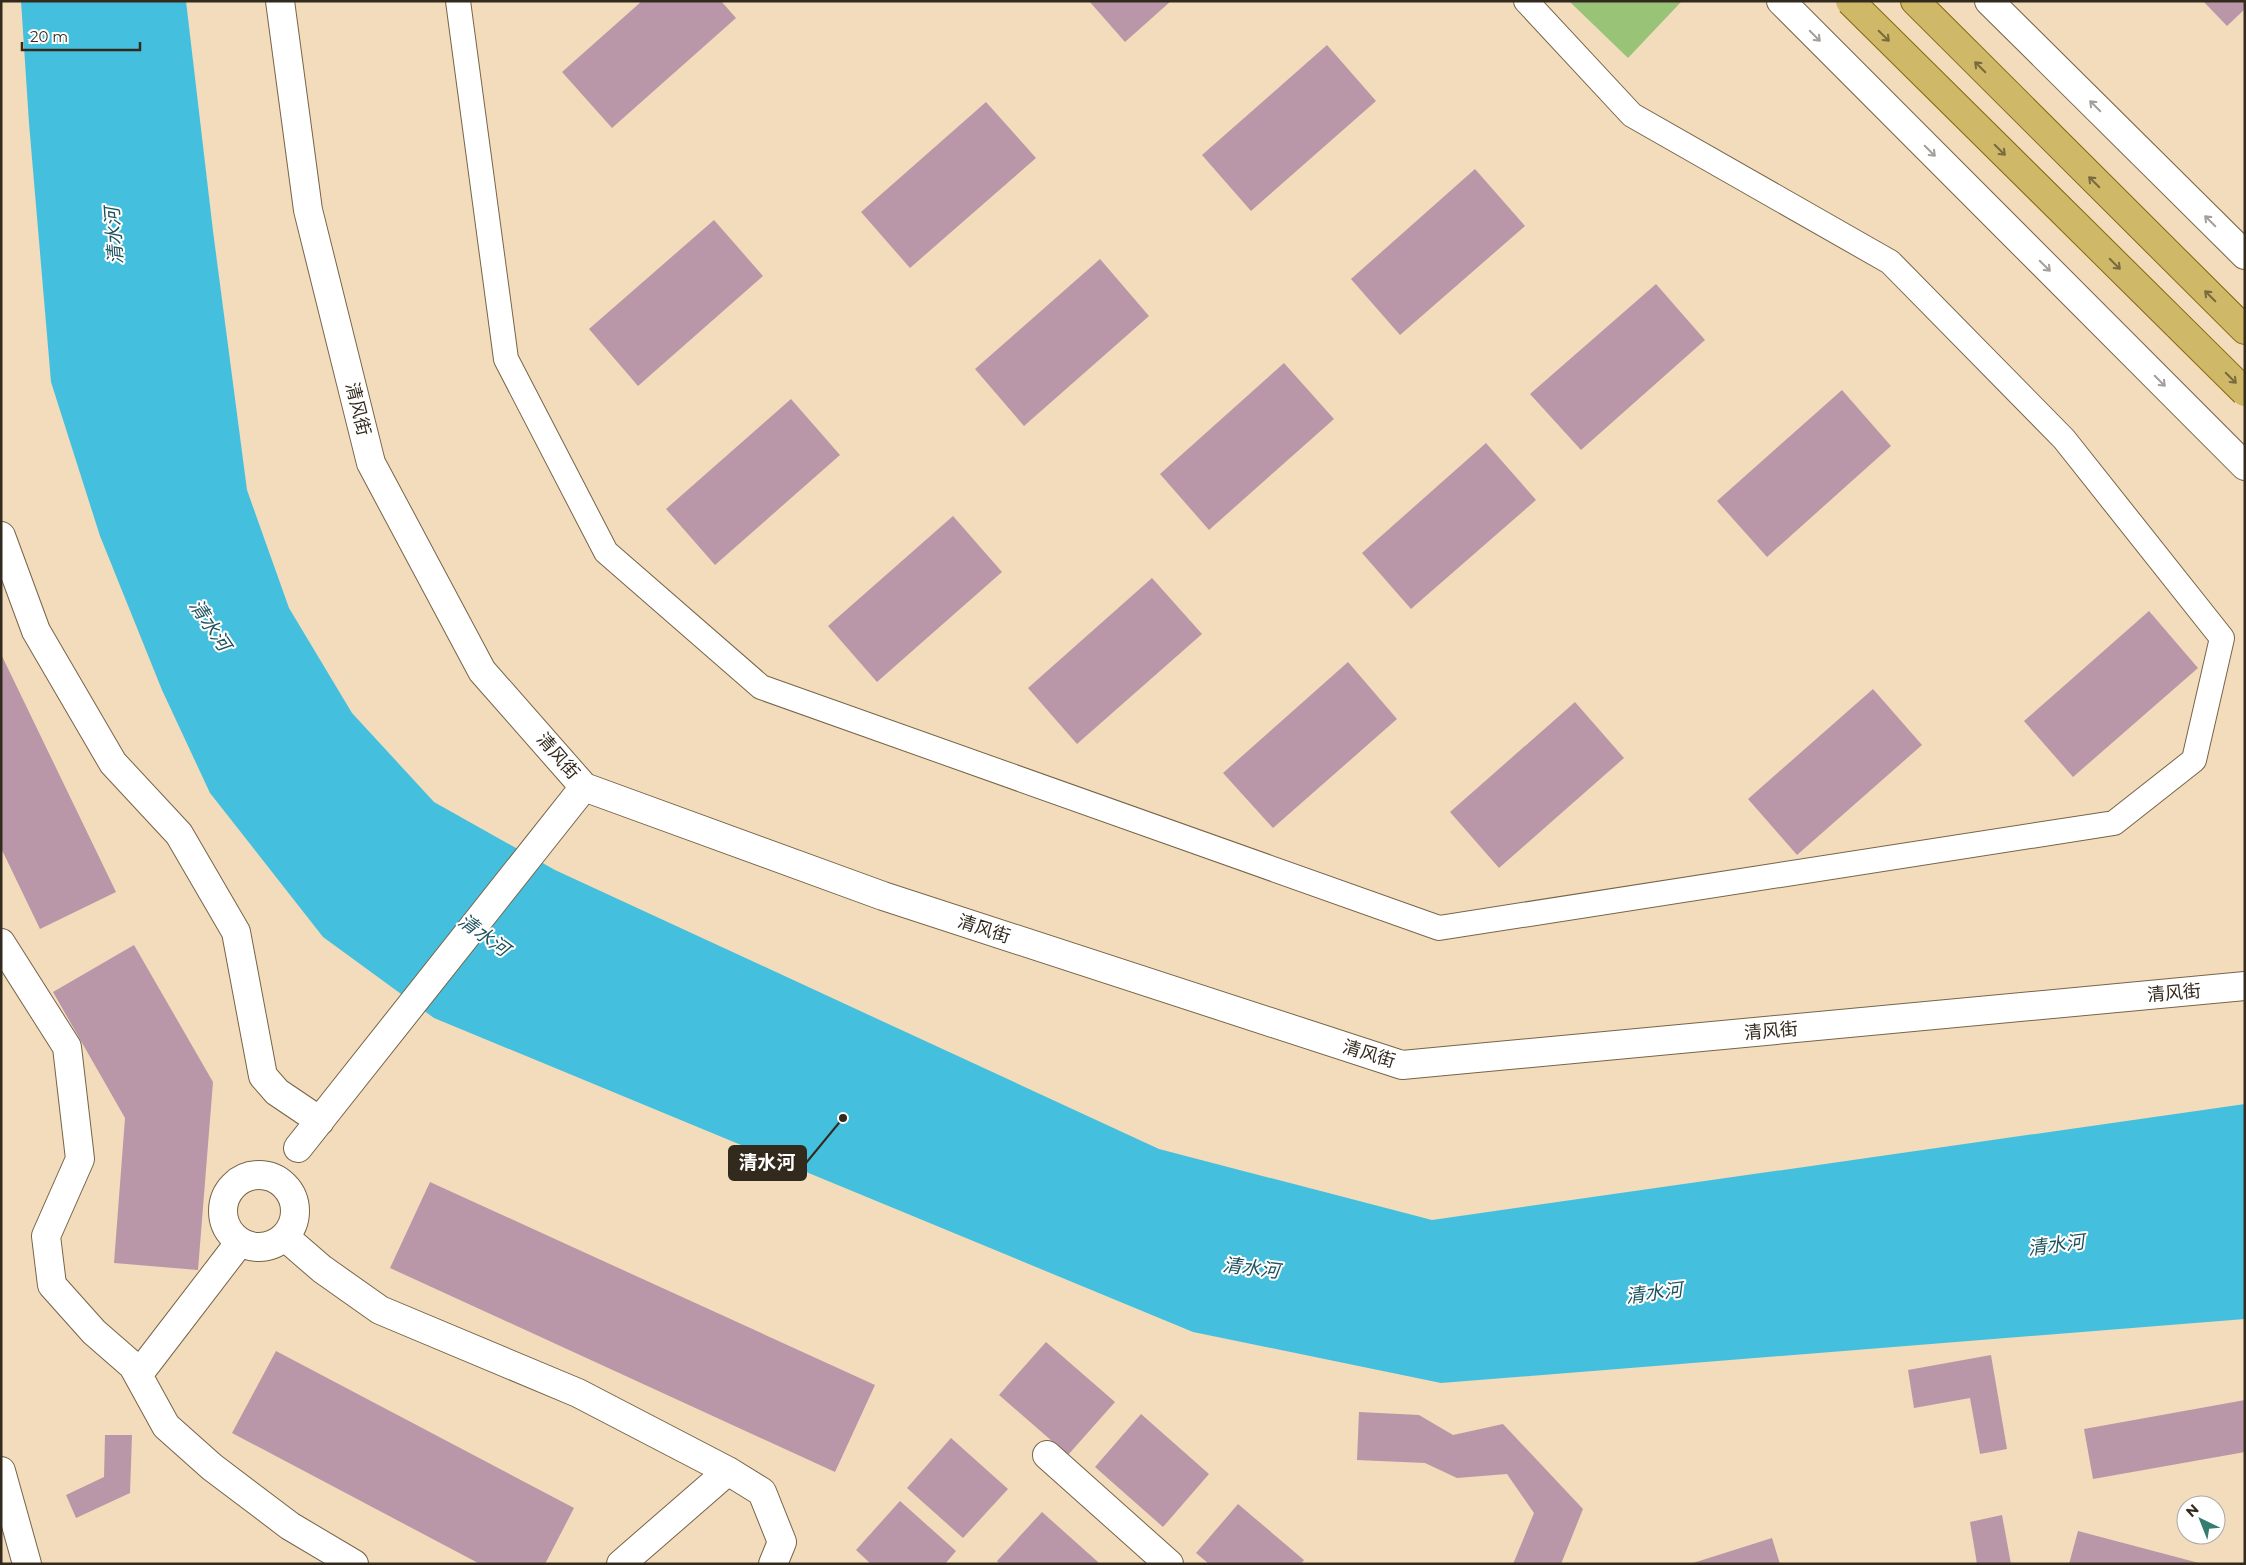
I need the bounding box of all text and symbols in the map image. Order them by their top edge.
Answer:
scale bar [22,20,140,52]
text: 20 m [30,27,68,46]
one-way arrow [1878,29,1890,41]
one-way arrow [1809,30,1821,42]
one-way arrow [1974,60,1986,73]
one-way arrow [2089,100,2101,112]
one-way arrow [1994,144,2006,156]
one-way arrow [1924,145,1936,157]
one-way arrow [2088,176,2101,188]
water label: 清水河 [100,203,127,265]
one-way arrow [2204,215,2216,227]
one-way arrow [2109,258,2122,270]
one-way arrow [2039,260,2051,272]
one-way arrow [2204,290,2216,302]
one-way arrow [2225,372,2237,384]
one-way arrow [2153,375,2166,387]
street label: 清风街 [341,380,375,438]
water label: 清水河 [185,595,238,658]
street label: 清风街 [532,728,584,784]
water label: 清水河 [454,909,517,963]
street label: 清风街 [955,910,1013,948]
street label: 清风街 [2146,980,2202,1006]
street label: 清风街 [1743,1018,1799,1044]
street label: 清风街 [1340,1036,1398,1072]
callout: 清水河 [729,1146,806,1180]
text: 清水河 [738,1151,796,1174]
water label: 清水河 [2026,1230,2090,1260]
water label: 清水河 [1221,1253,1285,1283]
water label: 清水河 [1624,1278,1688,1308]
north arrow [2176,1495,2226,1545]
text: N [2182,1500,2202,1521]

